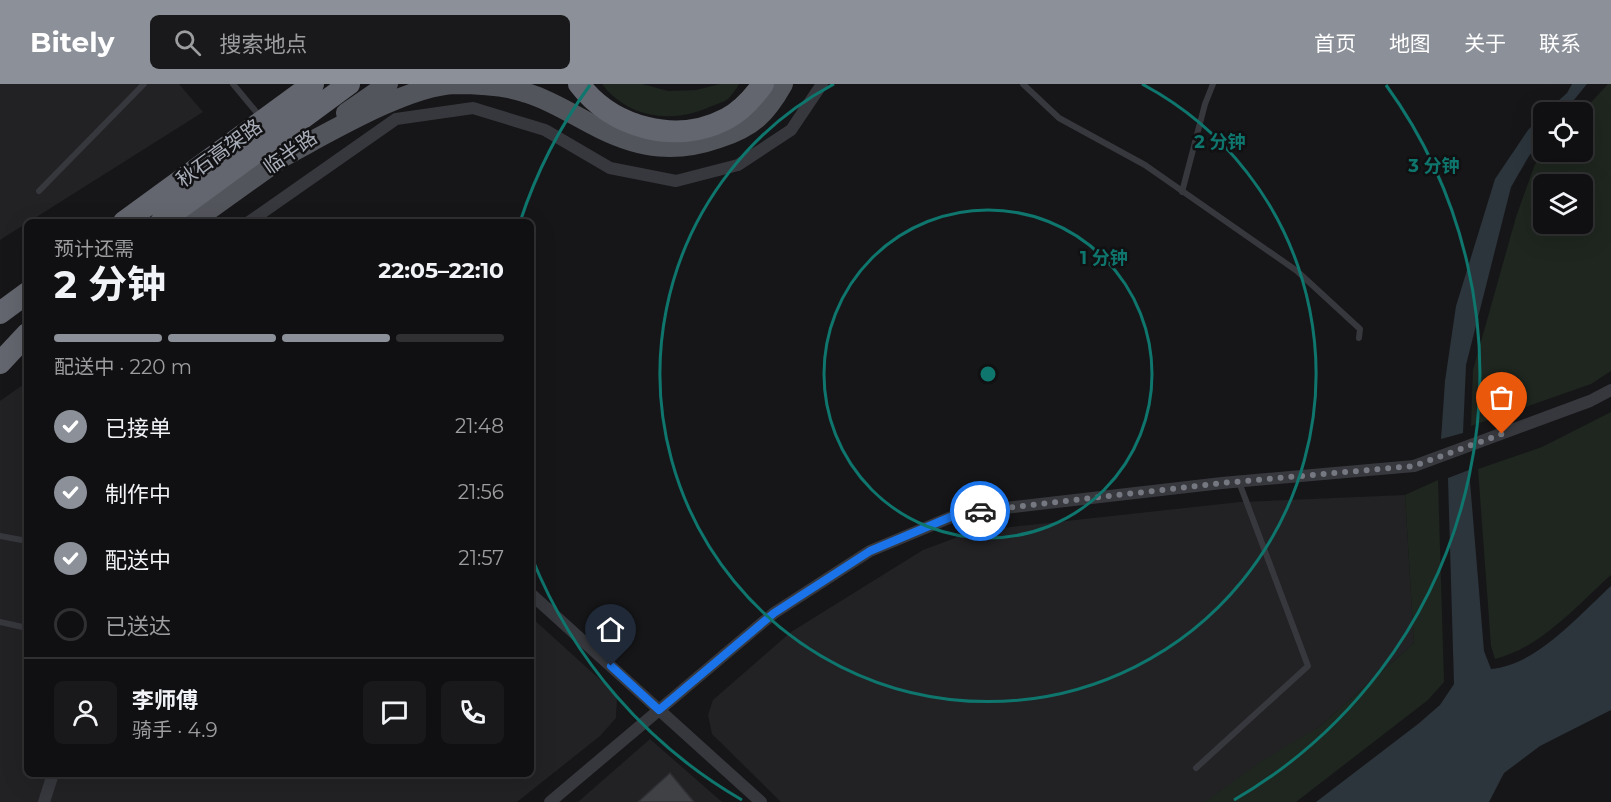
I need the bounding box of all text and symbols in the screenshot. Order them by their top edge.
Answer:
search box [150,15,570,69]
text: Bitely [30,25,114,59]
icon: search [171,26,204,59]
text: 搜索地点 [219,31,307,58]
text: 首页 [1314,31,1356,56]
text: 地图 [1389,31,1431,56]
text: 关于 [1464,31,1506,56]
text: 联系 [1539,31,1581,56]
map controls [1533,102,1593,234]
button: locate [1533,102,1593,162]
street label: 秋石高架路 [171,114,267,192]
street label: 临半路 [259,125,321,179]
text: 2 分钟 [1194,131,1246,153]
text: 3 分钟 [1407,155,1460,177]
button: layers [1533,174,1593,234]
text: 预计还需 [54,237,134,261]
text: 1 分钟 [1080,247,1128,269]
text: 22:05–22:10 [378,257,504,284]
text: 2 分钟 [54,260,166,308]
text: 配送中 · 220 m [54,355,192,379]
centre of rings [978,364,998,384]
pin [1476,372,1527,434]
icon: bag [1485,381,1518,414]
icon: check [54,410,87,443]
text: 21:48 [455,414,504,438]
text: 已接单 [105,415,171,442]
icon: check [54,476,87,509]
text: 21:56 [458,480,504,504]
text: 制作中 [105,481,171,508]
courier [950,481,1010,541]
icon: car [964,495,997,528]
icon: check [54,542,87,575]
text: 21:57 [458,546,504,570]
text: 配送中 [105,547,171,574]
pin [585,604,636,666]
text: 已送达 [105,613,171,640]
icon: home [594,613,627,646]
button: person [54,681,117,744]
button: chat [363,681,426,744]
button: phone [441,681,504,744]
text: 李师傅 [132,687,198,714]
text: 骑手 · 4.9 [132,718,218,742]

